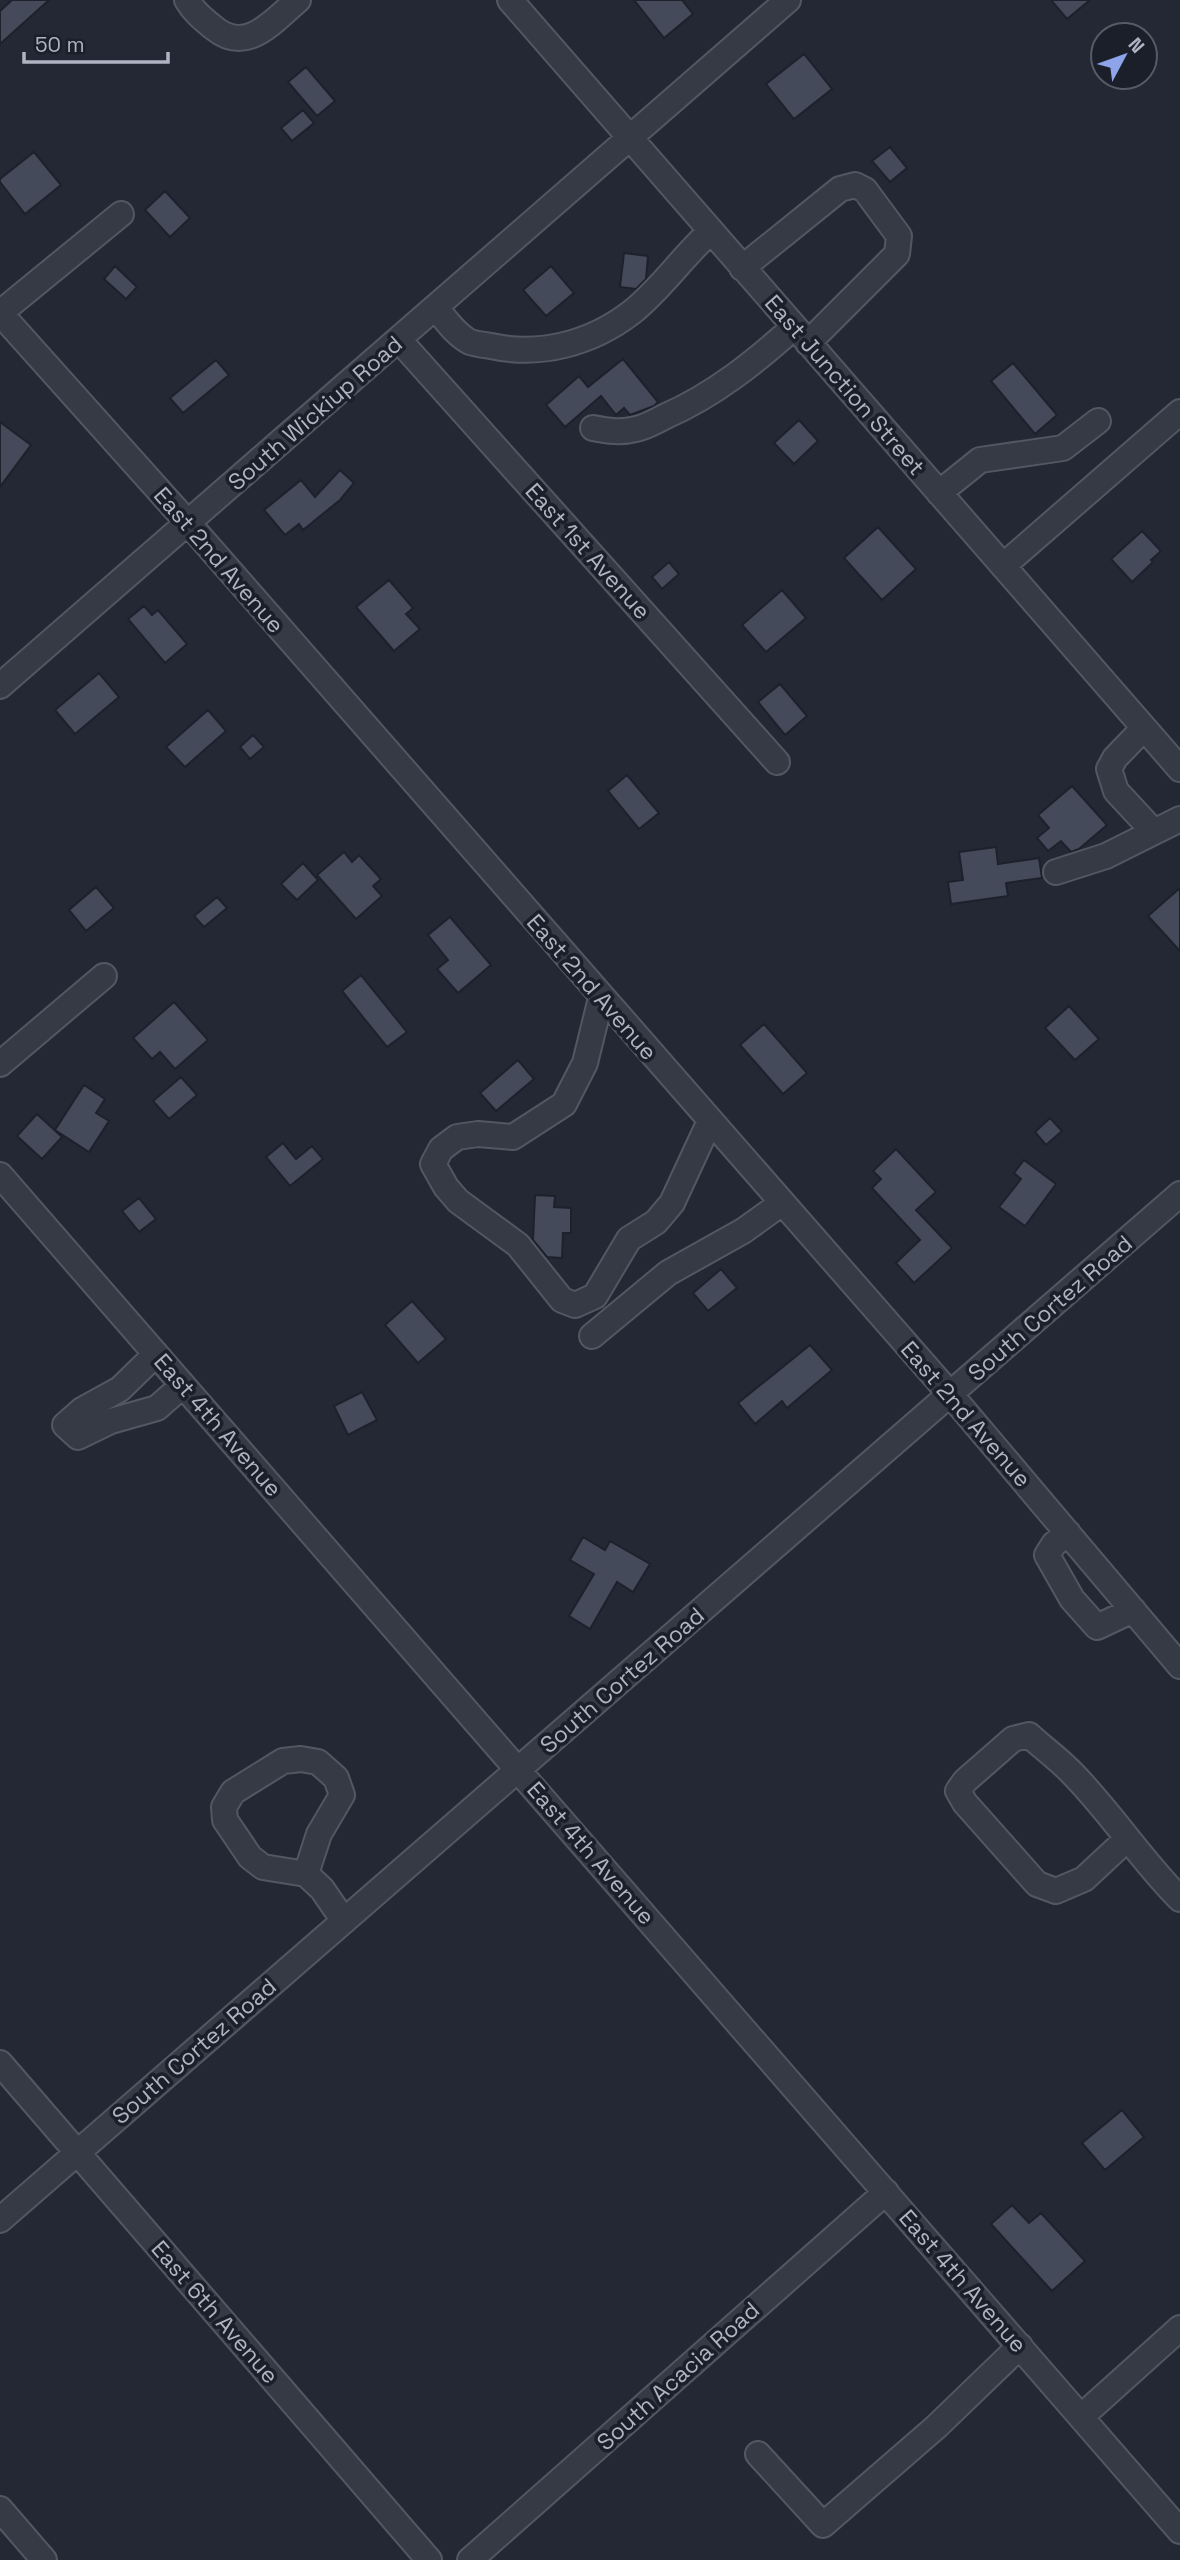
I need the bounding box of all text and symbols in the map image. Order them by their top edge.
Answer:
scale bar [24,21,168,65]
north arrow [1089,21,1159,91]
text: 50 m [35,31,85,58]
text: N [1123,32,1150,58]
street label: East Junction Street [758,288,932,482]
street label: South Wickiup Road [222,329,408,497]
street label: East 1st Avenue [519,477,657,625]
street label: East 2nd Avenue [147,481,291,639]
street label: East 2nd Avenue [520,908,664,1066]
street label: South Cortez Road [962,1228,1138,1388]
street label: East 2nd Avenue [894,1335,1038,1493]
street label: East 4th Avenue [148,1347,288,1503]
street label: South Cortez Road [534,1600,710,1760]
street label: East 4th Avenue [521,1775,661,1931]
street label: South Cortez Road [106,1971,282,2131]
street label: East 4th Avenue [893,2203,1033,2359]
street label: East 6th Avenue [145,2234,285,2390]
street label: South Acacia Road [590,2295,766,2457]

